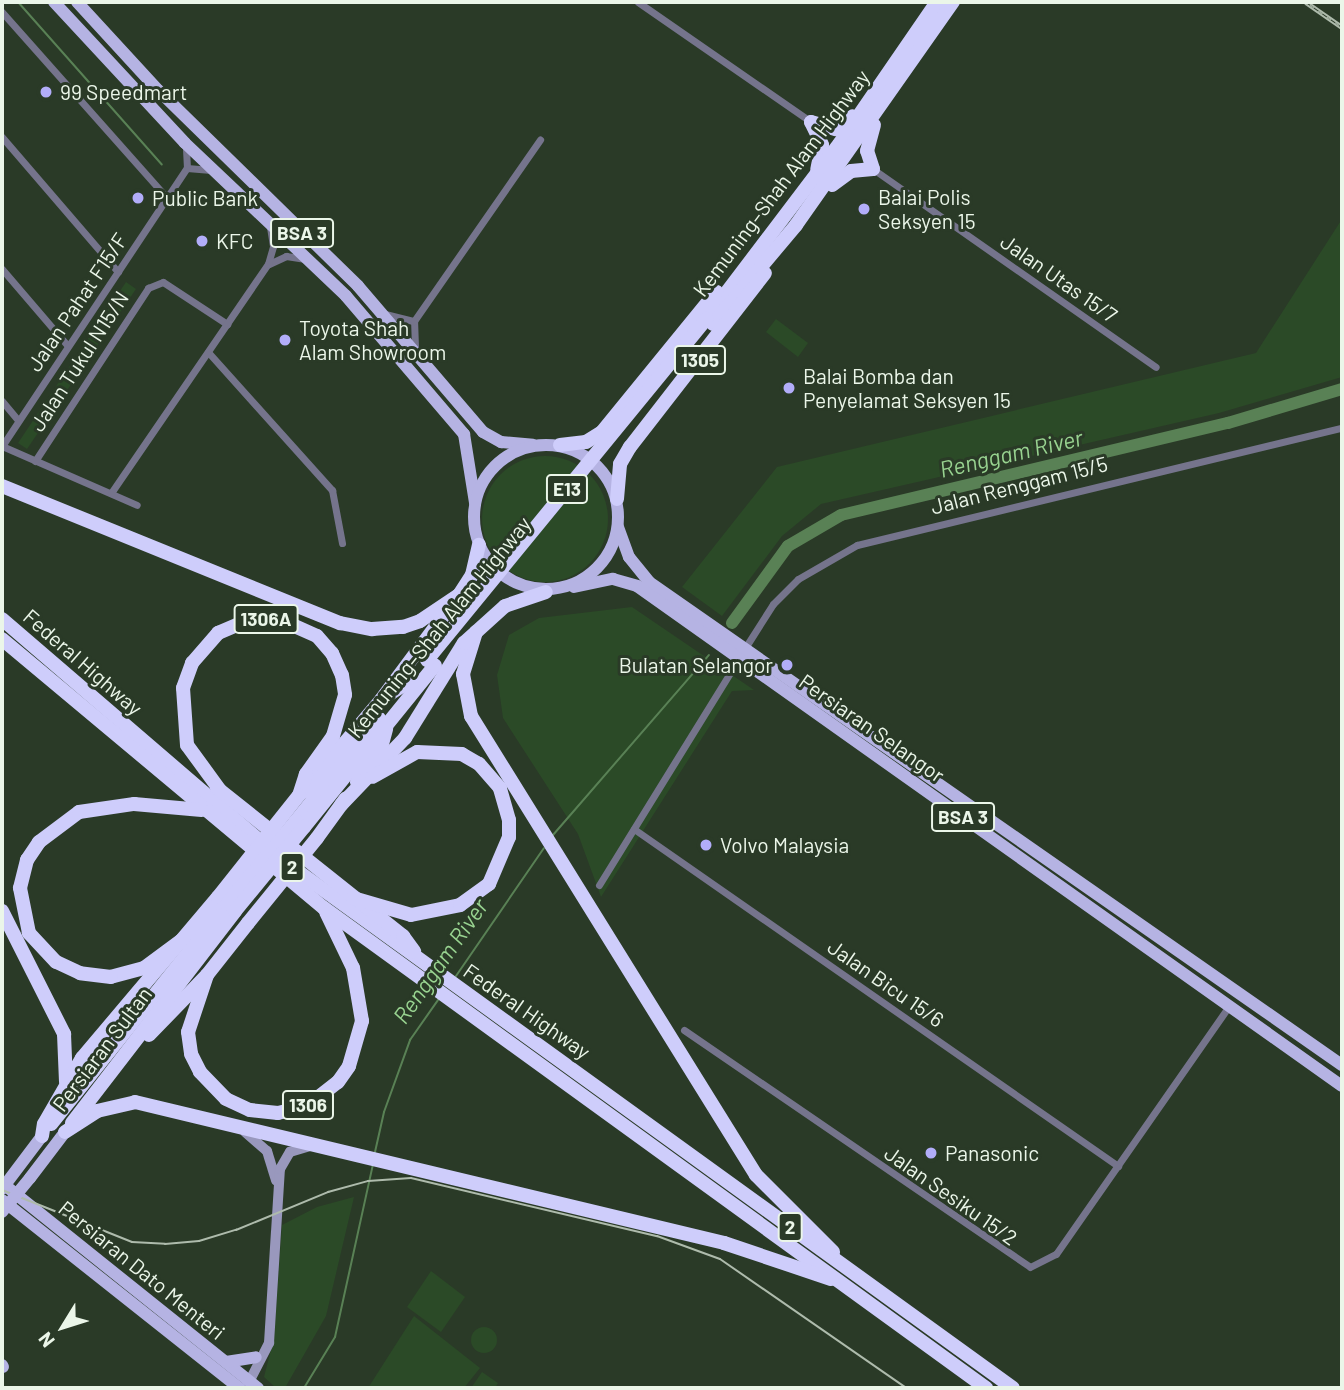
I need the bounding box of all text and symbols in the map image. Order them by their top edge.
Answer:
street label: Kemuning–Shah Alam Highway [687,65,875,301]
place label: 99 Speedmart [60,79,187,105]
marker: 99 Speedmart [38,84,54,100]
place label: Balai Polis Seksyen 15 [878,184,976,234]
place label: Public Bank [152,185,258,211]
marker: Public Bank [130,190,146,206]
marker: Balai Polis Seksyen 15 [856,201,872,217]
road number: BSA 3 [269,218,335,248]
street label: Jalan Pahat F15/F [21,228,133,376]
place label: KFC [216,228,253,254]
street label: Jalan Utas 15/7 [996,228,1122,328]
marker: KFC [194,233,210,249]
street label: Jalan Tukul N15/N [24,286,134,436]
place label: Toyota Shah Alam Showroom [299,315,446,365]
marker: Toyota Shah Alam Showroom [277,332,293,348]
road number: 1305 [674,344,726,376]
place label: Balai Bomba dan Penyelamat Seksyen 15 [803,363,1011,413]
marker: Balai Bomba dan Penyelamat Seksyen 15 [781,380,797,396]
water label: Renggam River [937,423,1085,483]
street label: Jalan Renggam 15/5 [928,451,1110,519]
road number: E13 [544,474,590,504]
street label: Kemuning–Shah Alam Highway [342,511,536,743]
street label: Federal Highway [19,604,147,720]
road number: 1306A [233,604,299,634]
place label: Bulatan Selangor [619,652,773,678]
marker: Bulatan Selangor [779,657,795,673]
street label: Persiaran Selangor [795,668,949,788]
road number: BSA 3 [930,802,996,832]
place label: Volvo Malaysia [720,832,849,858]
marker: Volvo Malaysia [698,837,714,853]
road number: 2 [278,852,306,882]
water label: Renggam River [387,893,493,1029]
street label: Jalan Bicu 15/6 [823,934,949,1032]
street label: Federal Highway [459,958,595,1064]
street label: Persiaran Sultan [47,982,157,1116]
road number: 1306 [282,1090,334,1120]
street label: Jalan Sesiku 15/2 [880,1140,1022,1250]
place label: Panasonic [945,1140,1039,1166]
marker: Panasonic [923,1145,939,1161]
street label: Persiaran Dato Menteri [54,1195,230,1345]
road number: 2 [776,1212,804,1242]
north arrow [28,1292,98,1362]
text: N [33,1328,59,1352]

